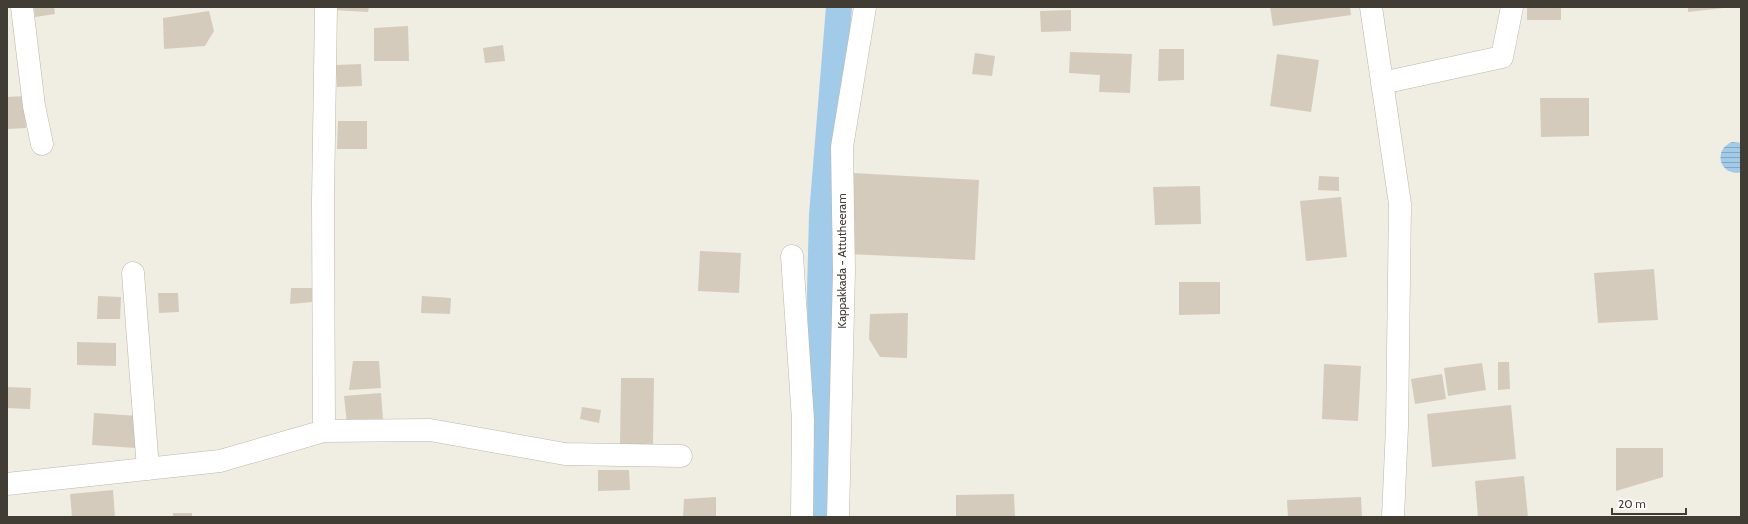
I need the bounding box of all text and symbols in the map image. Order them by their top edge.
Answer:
street label: Kappakkada - Attutheeram [834,193,849,329]
scale bar [1612,490,1686,516]
text: 20 m [1618,496,1646,511]

